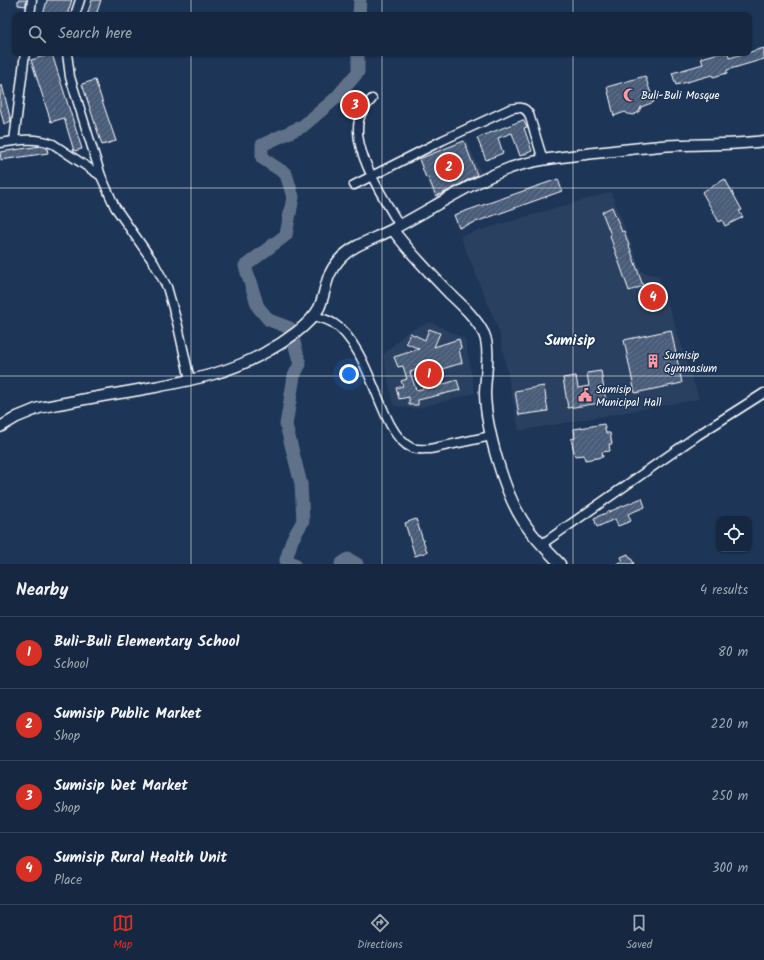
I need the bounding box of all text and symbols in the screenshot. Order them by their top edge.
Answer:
search box [12,12,752,56]
text: Search here [58,22,132,46]
icon: search [26,23,48,45]
mosque icon: Buli-Buli Mosque [622,87,638,103]
place label: Buli-Buli Mosque [641,87,720,105]
pin: 3 [342,90,368,120]
pin: 2 [436,152,462,182]
pin: 4 [640,282,666,312]
district label: Sumisip [545,329,595,353]
place label: Sumisip Gymnasium [664,347,717,378]
building icon: Sumisip Gymnasium [645,353,661,369]
pin: 1 [416,359,442,389]
your location [339,364,359,384]
place label: Sumisip Municipal Hall [596,381,662,412]
public building icon: Sumisip Municipal Hall [577,387,593,403]
map controls [716,516,752,552]
button: locate [716,516,752,552]
text: Nearby [16,577,68,604]
text: 4 results [700,580,748,601]
text: Buli-Buli Elementary School [54,630,239,654]
text: 1 [27,642,31,663]
text: 80 m [718,642,748,663]
text: School [54,654,89,675]
text: Sumisip Public Market [54,702,201,726]
text: 2 [25,714,33,735]
text: 220 m [711,714,748,735]
text: Shop [54,726,80,747]
text: Sumisip Wet Market [54,774,188,798]
text: 3 [25,786,33,807]
text: 250 m [711,786,748,807]
text: Shop [54,798,80,819]
text: Sumisip Rural Health Unit [54,846,227,870]
text: 4 [25,858,33,879]
text: 300 m [712,858,748,879]
text: Place [54,870,82,891]
tab: Map [112,912,134,954]
tab: Directions [357,912,403,954]
tab: Saved [626,912,652,954]

